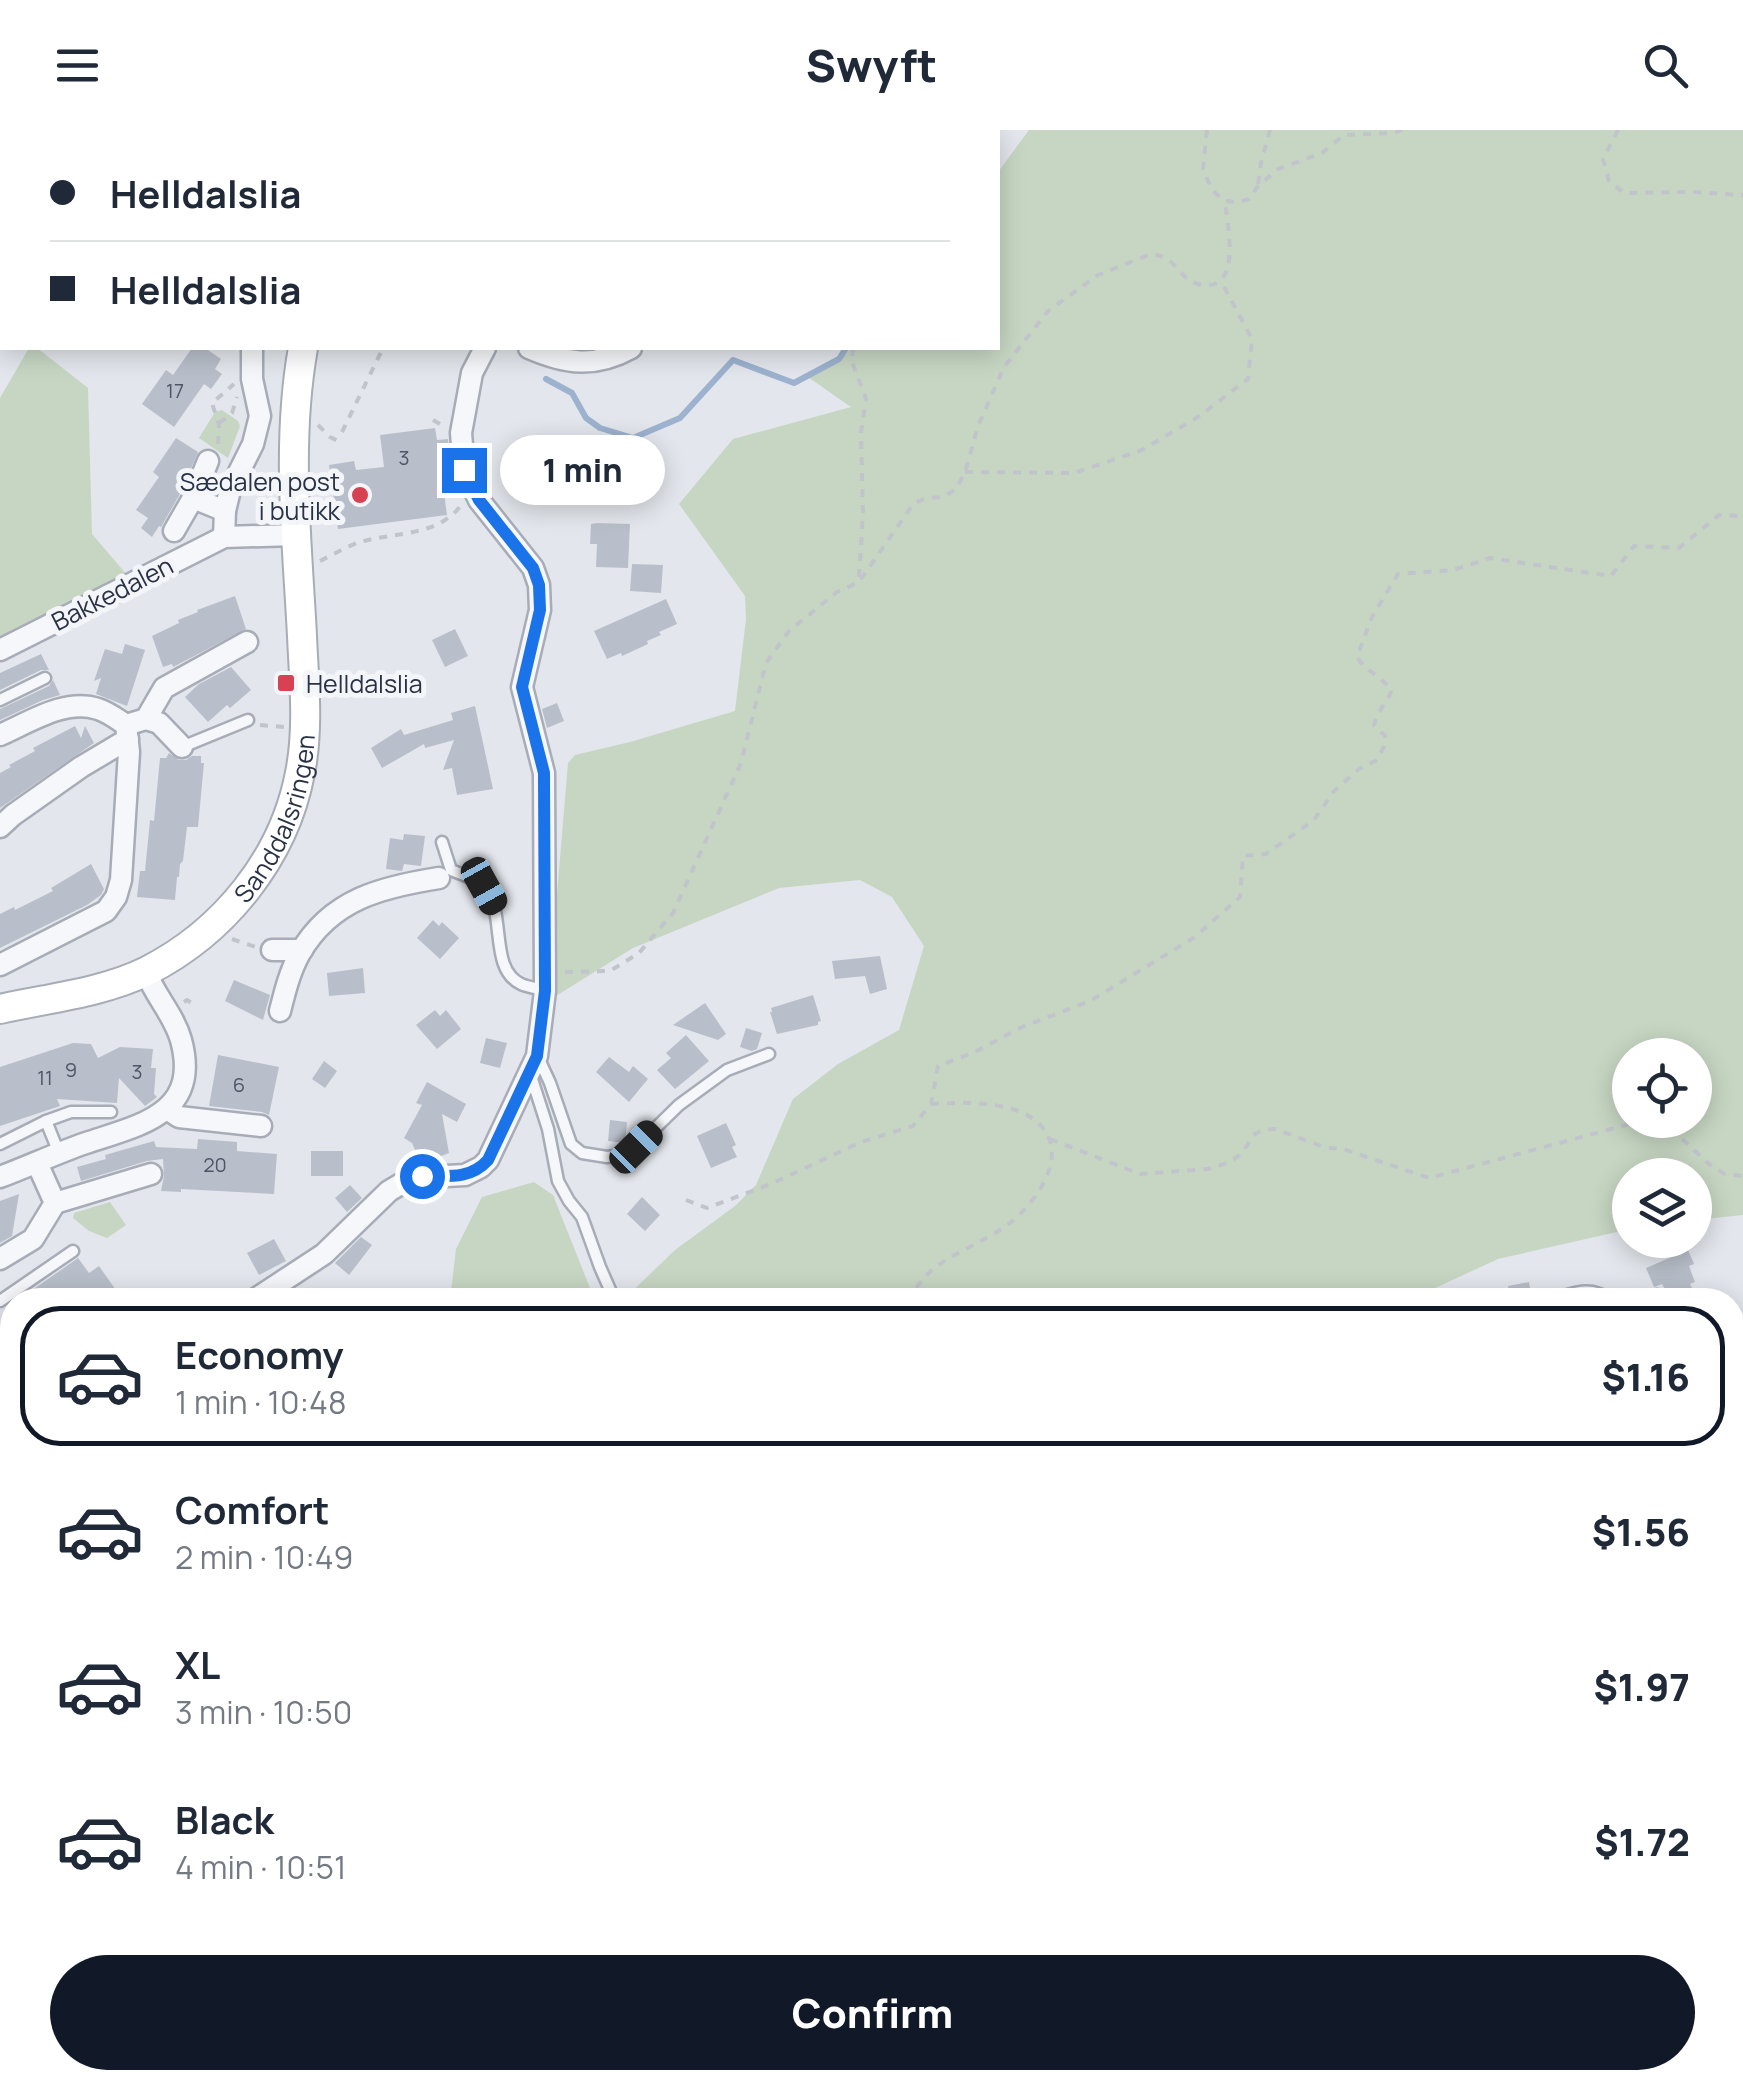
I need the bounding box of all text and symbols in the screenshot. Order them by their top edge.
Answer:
text: Swyft [806,34,937,96]
icon: menu [50,38,105,93]
icon: search [1638,38,1693,93]
text: Helldalslia [110,167,301,219]
text: Helldalslia [110,263,301,315]
house number: 17 [166,377,184,404]
callout: 1 min [499,435,664,505]
house number: 3 [398,444,410,471]
route end [442,448,487,493]
text: 1 min [542,448,623,492]
place label: Sædalen post i butikk [180,464,341,528]
marker: Sædalen post i butikk [349,484,371,506]
street label: Bakkedalen [45,547,179,639]
place label: Helldalslia [306,666,423,701]
marker: Helldalslia [275,672,297,694]
street label: Sanddalsringen [225,733,322,910]
car [456,852,512,920]
map controls [1612,1038,1712,1258]
button: locate [1612,1038,1712,1138]
house number: 9 [65,1056,77,1083]
house number: 3 [131,1058,143,1085]
house number: 11 [37,1064,53,1091]
house number: 6 [233,1071,245,1098]
car [604,1115,668,1179]
house number: 20 [203,1151,227,1178]
route start [400,1154,445,1199]
button: layers [1612,1158,1712,1258]
text: Economy [175,1328,344,1380]
icon: car [55,1331,145,1421]
text: $1.16 [1601,1350,1690,1402]
text: 1 min · 10:48 [175,1380,347,1424]
text: Comfort [175,1483,329,1535]
icon: car [55,1486,145,1576]
text: $1.56 [1592,1505,1690,1557]
text: 2 min · 10:49 [175,1535,353,1579]
text: XL [175,1638,220,1690]
icon: car [55,1641,145,1731]
text: $1.97 [1593,1660,1690,1712]
text: 3 min · 10:50 [175,1690,352,1734]
text: Black [175,1793,274,1845]
icon: car [55,1796,145,1886]
text: $1.72 [1594,1815,1690,1867]
text: 4 min · 10:51 [175,1845,346,1889]
button: Confirm [50,1955,1695,2070]

